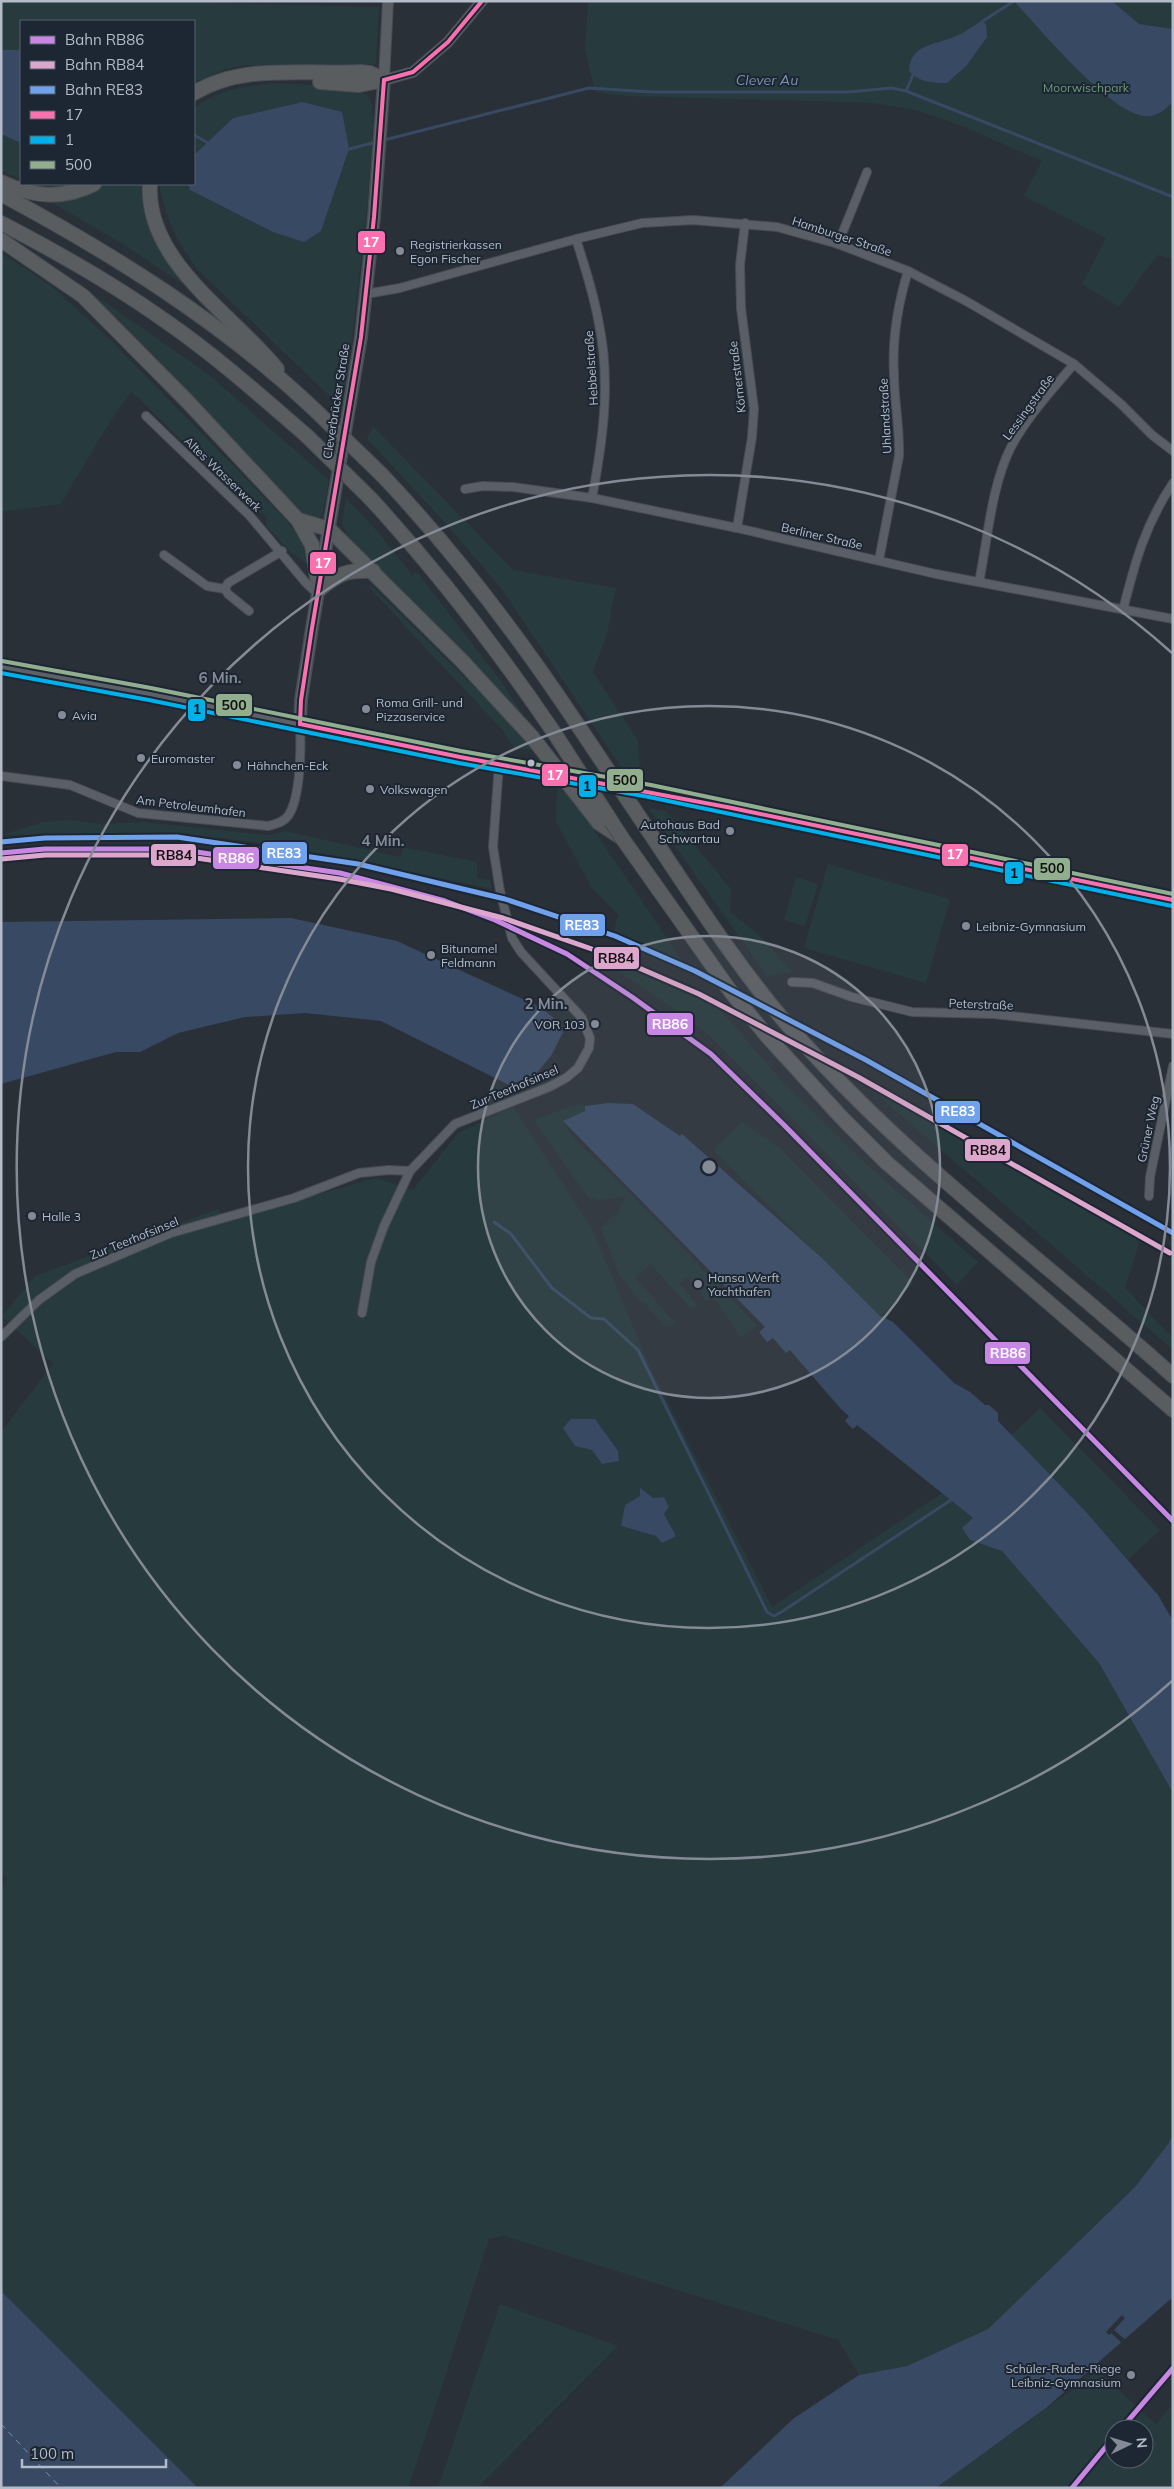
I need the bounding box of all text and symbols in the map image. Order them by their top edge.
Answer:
legend [20,20,195,185]
text: Bahn RB86 [65,30,144,49]
text: Bahn RB84 [65,55,144,74]
water label: Clever Au [736,71,798,89]
text: Bahn RE83 [65,80,143,99]
park label: Moorwischpark [1043,80,1130,95]
text: 17 [65,105,83,124]
text: 1 [65,130,74,149]
text: 500 [65,155,92,174]
street label: Hamburger Straße [790,213,894,259]
line badge: 17 [357,230,386,254]
text: 17 [363,233,379,251]
place label: Registrierkassen Egon Fischer [410,237,502,266]
marker: Registrierkassen Egon Fischer [394,245,406,257]
street label: Hebbelstraße [581,330,601,406]
street label: Körnerstraße [725,340,749,414]
street label: Cleverbrücker Straße [319,342,353,460]
street label: Lessingstraße [999,371,1057,443]
street label: Uhlandstraße [876,378,894,454]
street label: Altes Wasserwerk [181,433,265,515]
street label: Berliner Straße [780,519,864,553]
line badge: 17 [309,551,337,575]
text: 17 [315,554,331,572]
text: 6 Min. [199,668,241,687]
line badge: 500 [215,693,253,717]
place label: Roma Grill- und Pizzaservice [376,695,463,724]
text: 500 [221,696,247,714]
line badge: 1 [187,698,206,722]
text: 1 [193,700,201,718]
marker: Roma Grill- und Pizzaservice [360,703,372,715]
place label: Avia [72,708,97,723]
marker: Avia [56,709,68,721]
place label: Euromaster [151,751,215,766]
marker: Euromaster [135,752,147,764]
place label: Hähnchen-Eck [247,758,329,773]
unlabelled marker [526,758,536,768]
marker: Hähnchen-Eck [231,759,243,771]
line badge: 17 [541,763,569,787]
text: 17 [547,766,563,784]
line badge: 500 [606,768,644,792]
text: 500 [612,771,638,789]
line badge: 1 [578,774,597,798]
text: 1 [583,777,591,795]
place label: Volkswagen [380,782,448,797]
marker: Volkswagen [364,783,376,795]
street label: Am Petroleumhafen [135,792,247,820]
place label: Autohaus Bad Schwartau [640,817,720,846]
marker: Autohaus Bad Schwartau [724,825,736,837]
text: 4 Min. [362,831,404,850]
line badge: RE83 [261,841,308,865]
line badge: RB84 [150,843,197,867]
line badge: 17 [941,843,969,867]
text: RE83 [267,844,301,862]
text: 17 [947,845,963,863]
text: RB84 [156,846,193,864]
line badge: RB86 [212,846,260,870]
text: RB86 [218,849,254,867]
line badge: 500 [1033,857,1071,881]
text: 500 [1039,859,1065,877]
line badge: 1 [1004,861,1024,885]
text: 1 [1010,864,1018,882]
line badge: RE83 [559,913,606,937]
text: RE83 [565,916,599,934]
place label: Leibniz-Gymnasium [976,919,1086,934]
marker: Leibniz-Gymnasium [960,920,972,932]
place label: Bitunamel Feldmann [441,941,497,970]
line badge: RB84 [593,946,640,970]
marker: Bitunamel Feldmann [425,949,437,961]
text: RB84 [598,949,635,967]
text: 2 Min. [525,994,567,1013]
street label: Peterstraße [948,995,1014,1013]
line badge: RB86 [646,1012,694,1036]
text: RB86 [652,1015,688,1033]
place label: VOR 103 [535,1017,585,1032]
marker: VOR 103 [589,1018,601,1030]
street label: Zur Teerhofsinsel [468,1062,560,1112]
street label: Grüner Weg [1134,1094,1162,1164]
line badge: RE83 [934,1100,981,1124]
text: RE83 [941,1102,975,1120]
line badge: RB84 [964,1138,1011,1162]
text: RB84 [970,1141,1007,1159]
centre of rings [700,1158,718,1176]
place label: Halle 3 [42,1209,81,1224]
marker: Halle 3 [26,1210,38,1222]
street label: Zur Teerhofsinsel [88,1213,180,1263]
place label: Hansa Werft Yachthafen [707,1270,780,1299]
marker: Hansa Werft Yachthafen [692,1278,704,1290]
line badge: RB86 [984,1341,1031,1365]
text: RB86 [990,1344,1026,1362]
place label: Schüler-Ruder-Riege Leibniz-Gymnasium [1005,2361,1121,2390]
marker: Schüler-Ruder-Riege Leibniz-Gymnasium [1125,2369,1137,2381]
north arrow [1104,2419,1154,2469]
scale bar [22,2436,166,2468]
text: N [1133,2437,1151,2449]
text: 100 m [30,2444,74,2463]

